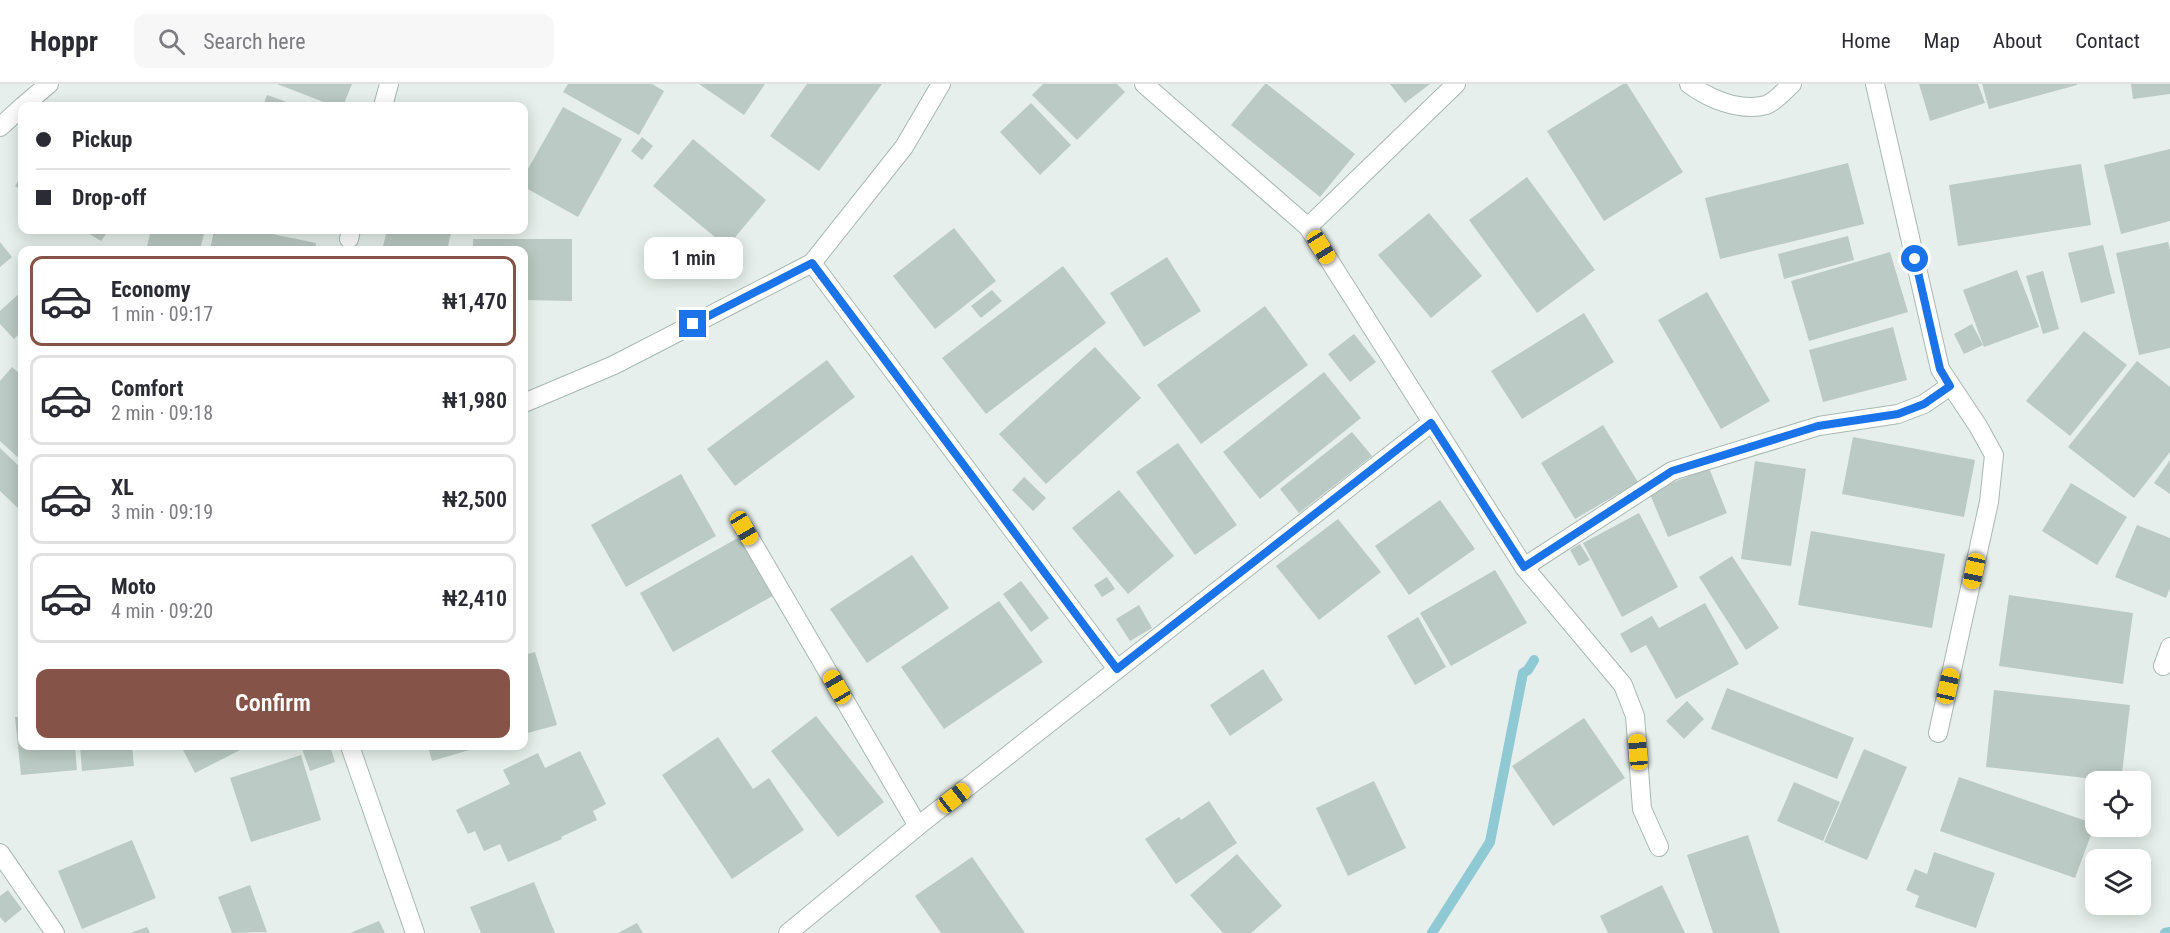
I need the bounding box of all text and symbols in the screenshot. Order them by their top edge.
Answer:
search box [134,14,554,68]
text: Hoppr [30,25,98,58]
icon: search [155,25,188,58]
text: Search here [203,29,305,54]
text: Home [1841,29,1891,53]
text: Map [1924,29,1960,53]
text: About [1993,29,2042,53]
text: Contact [2075,29,2140,53]
text: Pickup [72,127,132,152]
text: Drop-off [72,185,146,210]
car [1304,227,1338,267]
callout: 1 min [644,237,742,279]
route start [1901,245,1928,272]
text: 1 min [671,246,716,270]
icon: car [39,274,93,328]
text: Economy [111,277,191,302]
text: ₦1,470 [442,289,507,314]
text: 1 min · 09:17 [111,302,213,326]
route end [679,310,706,337]
icon: car [39,373,93,427]
text: Comfort [111,376,184,401]
text: ₦1,980 [442,388,507,413]
text: 2 min · 09:18 [111,401,213,425]
icon: car [39,472,93,526]
text: XL [111,475,134,500]
text: ₦2,500 [442,487,507,512]
text: 3 min · 09:19 [111,500,213,524]
car [727,508,761,548]
car [1961,552,1987,590]
icon: car [39,571,93,625]
text: Moto [111,574,156,599]
text: ₦2,410 [442,586,507,611]
text: 4 min · 09:20 [111,599,213,623]
car [1935,666,1961,706]
car [820,667,854,707]
button: Confirm [36,669,510,738]
car [1627,733,1649,771]
map controls [2085,771,2151,915]
button: locate [2085,771,2151,837]
car [934,780,974,816]
button: layers [2085,849,2151,915]

